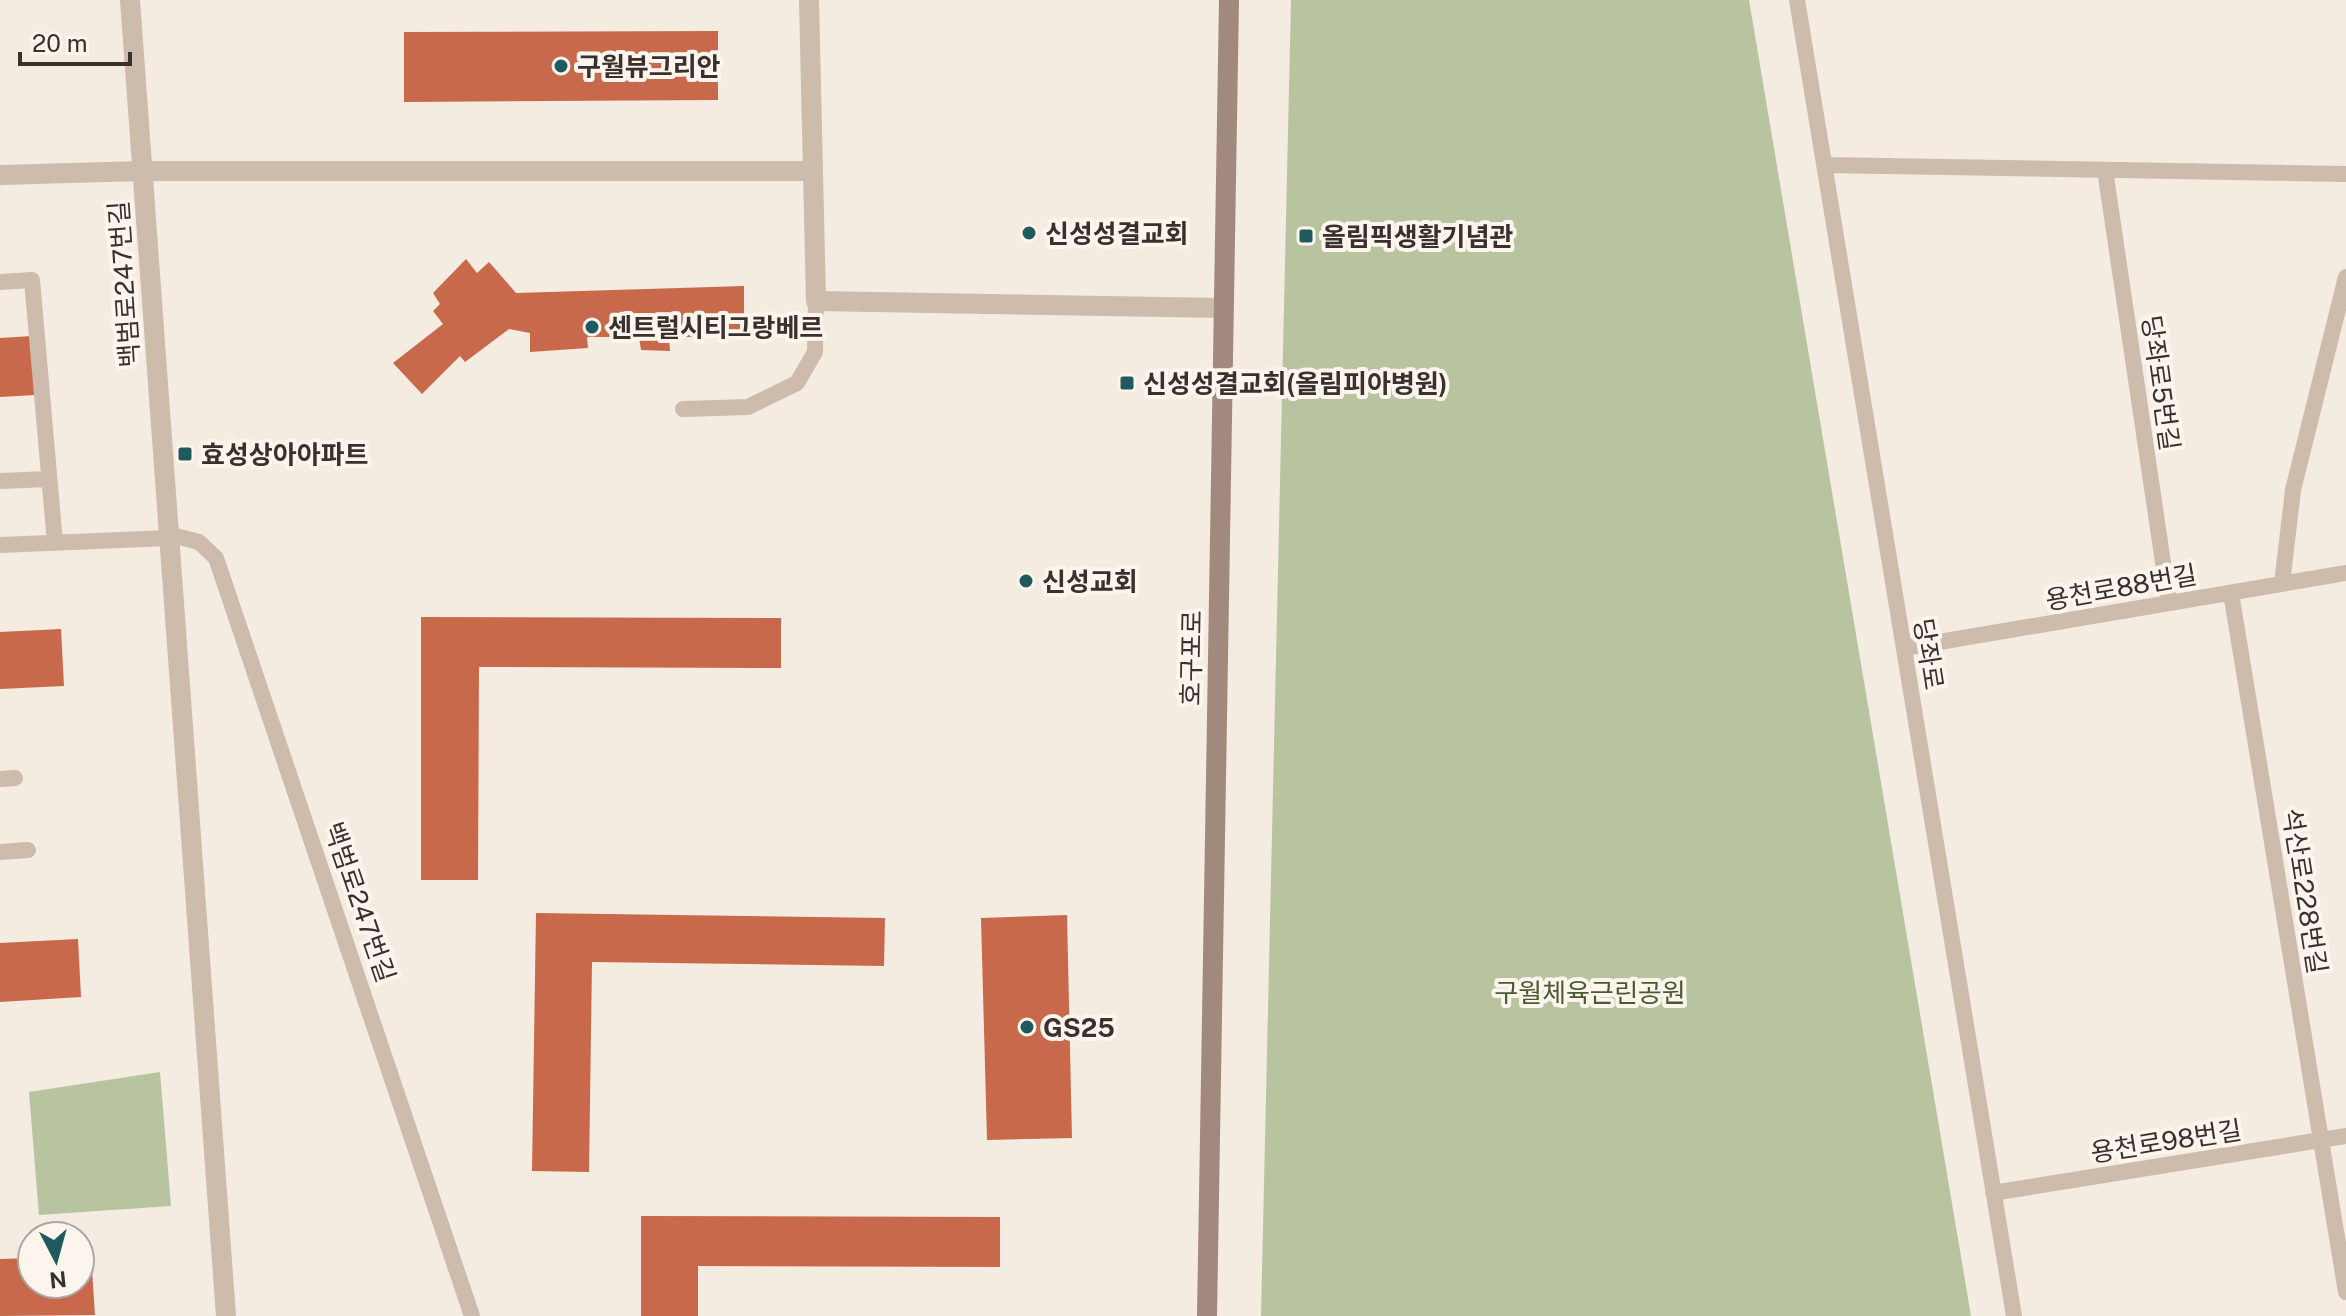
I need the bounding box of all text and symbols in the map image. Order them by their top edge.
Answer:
scale bar [20,16,130,66]
text: 20 m [32,29,88,57]
place label: 구월뷰그리안 [577,51,721,82]
marker: 구월뷰그리안 [552,57,570,75]
street label: 백범로247번길 [103,200,145,368]
place label: 신성성결교회 [1045,218,1189,249]
place label: 올림픽생활기념관 [1322,221,1513,252]
marker: 신성성결교회 [1020,224,1038,242]
marker: 올림픽생활기념관 [1297,227,1315,245]
place label: 센트럴시티그랑베르 [608,312,823,343]
street label: 당좌로5번길 [2136,313,2186,453]
marker: 센트럴시티그랑베르 [583,318,601,336]
place label: 신성성결교회(올림피아병원) [1143,368,1447,399]
marker: 신성성결교회(올림피아병원) [1118,374,1136,392]
place label: 효성상아아파트 [201,439,368,470]
marker: 효성상아아파트 [176,445,194,463]
street label: 용천로88번길 [2043,558,2199,616]
place label: 신성교회 [1042,566,1138,597]
marker: 신성교회 [1017,572,1035,590]
street label: 호구포로 [1175,610,1207,706]
street label: 당좌로 [1908,616,1950,692]
street label: 석산로228번길 [2277,806,2333,976]
street label: 백범로247번길 [318,818,402,986]
park label: 구월체육근린공원 [1494,977,1686,1008]
place label: GS25 [1043,1012,1115,1043]
marker: GS25 [1018,1018,1036,1036]
street label: 용천로98번길 [2088,1114,2244,1168]
north arrow [16,1220,96,1300]
text: N [48,1266,68,1294]

